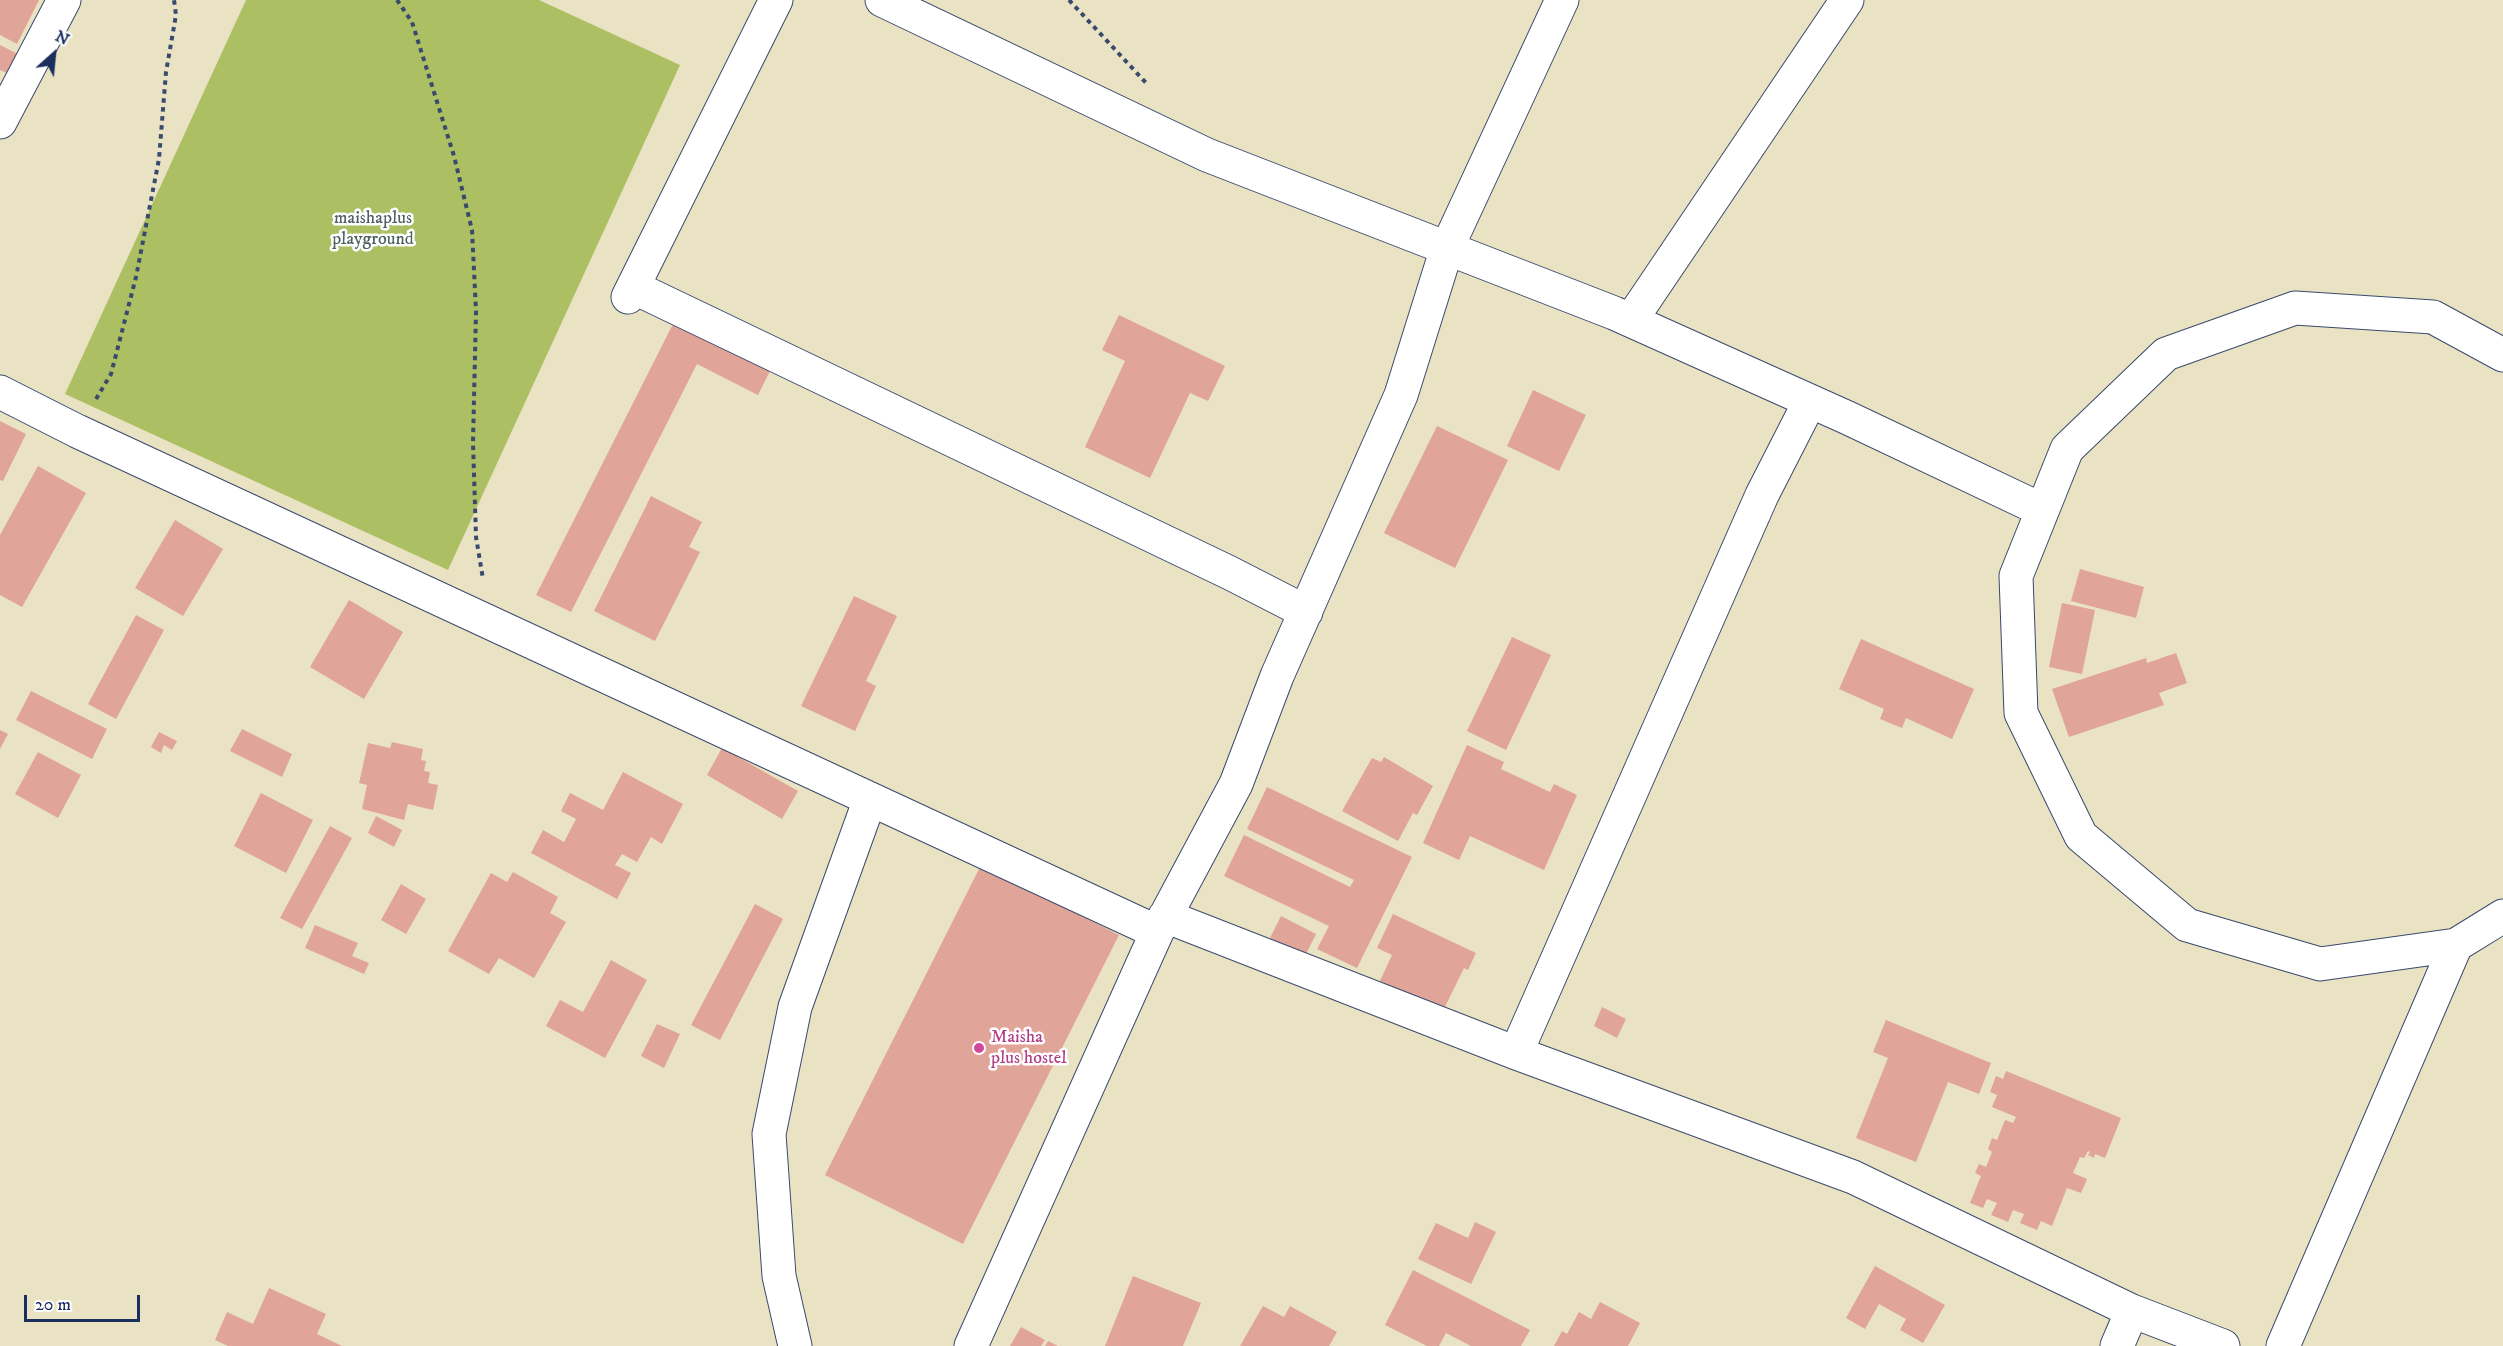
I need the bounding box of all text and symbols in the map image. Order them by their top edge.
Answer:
north arrow [24,24,84,84]
text: N [52,26,73,50]
park label: maishaplus playground [332,208,414,250]
place label: Maisha plus hostel [991,1027,1067,1070]
marker: Maisha plus hostel [972,1041,986,1055]
scale bar [27,1283,142,1321]
text: 20 m [35,1294,71,1316]

